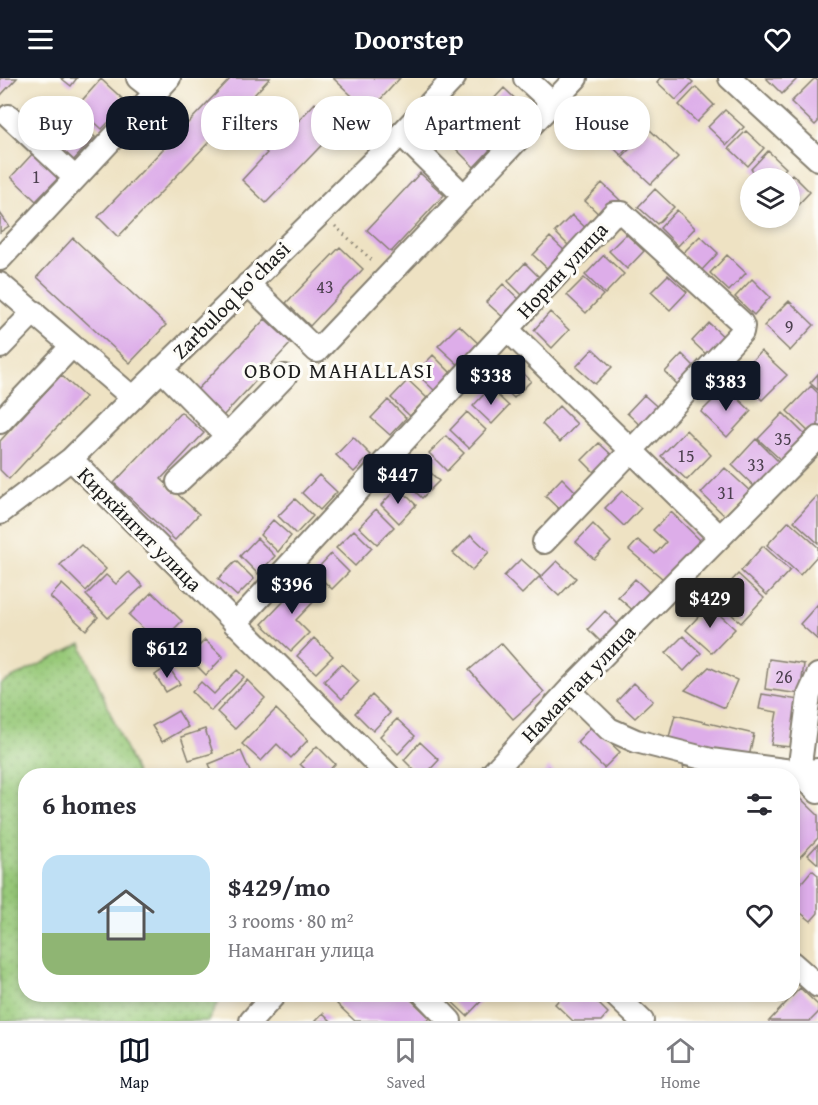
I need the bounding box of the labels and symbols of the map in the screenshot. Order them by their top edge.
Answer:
house number: 1 [32,163,40,190]
street label: Норин улица [509,215,615,325]
street label: Zarbuloq ko'chasi [165,234,297,366]
house number: 43 [316,273,334,300]
house number: 9 [785,313,793,340]
district label: OBOD MAHALLASI [244,354,434,386]
pin: $338 [455,355,527,406]
pin: $383 [690,361,762,412]
house number: 35 [774,425,792,452]
house number: 15 [677,442,695,469]
house number: 33 [747,451,765,478]
pin: $447 [362,454,434,505]
street label: Киркйигит улица [71,460,209,598]
house number: 31 [717,479,735,506]
pin: $396 [256,564,328,615]
pin: $429 [674,578,746,629]
street label: Наманган улица [514,617,642,749]
pin: $612 [131,628,203,679]
house number: 26 [775,663,793,690]

